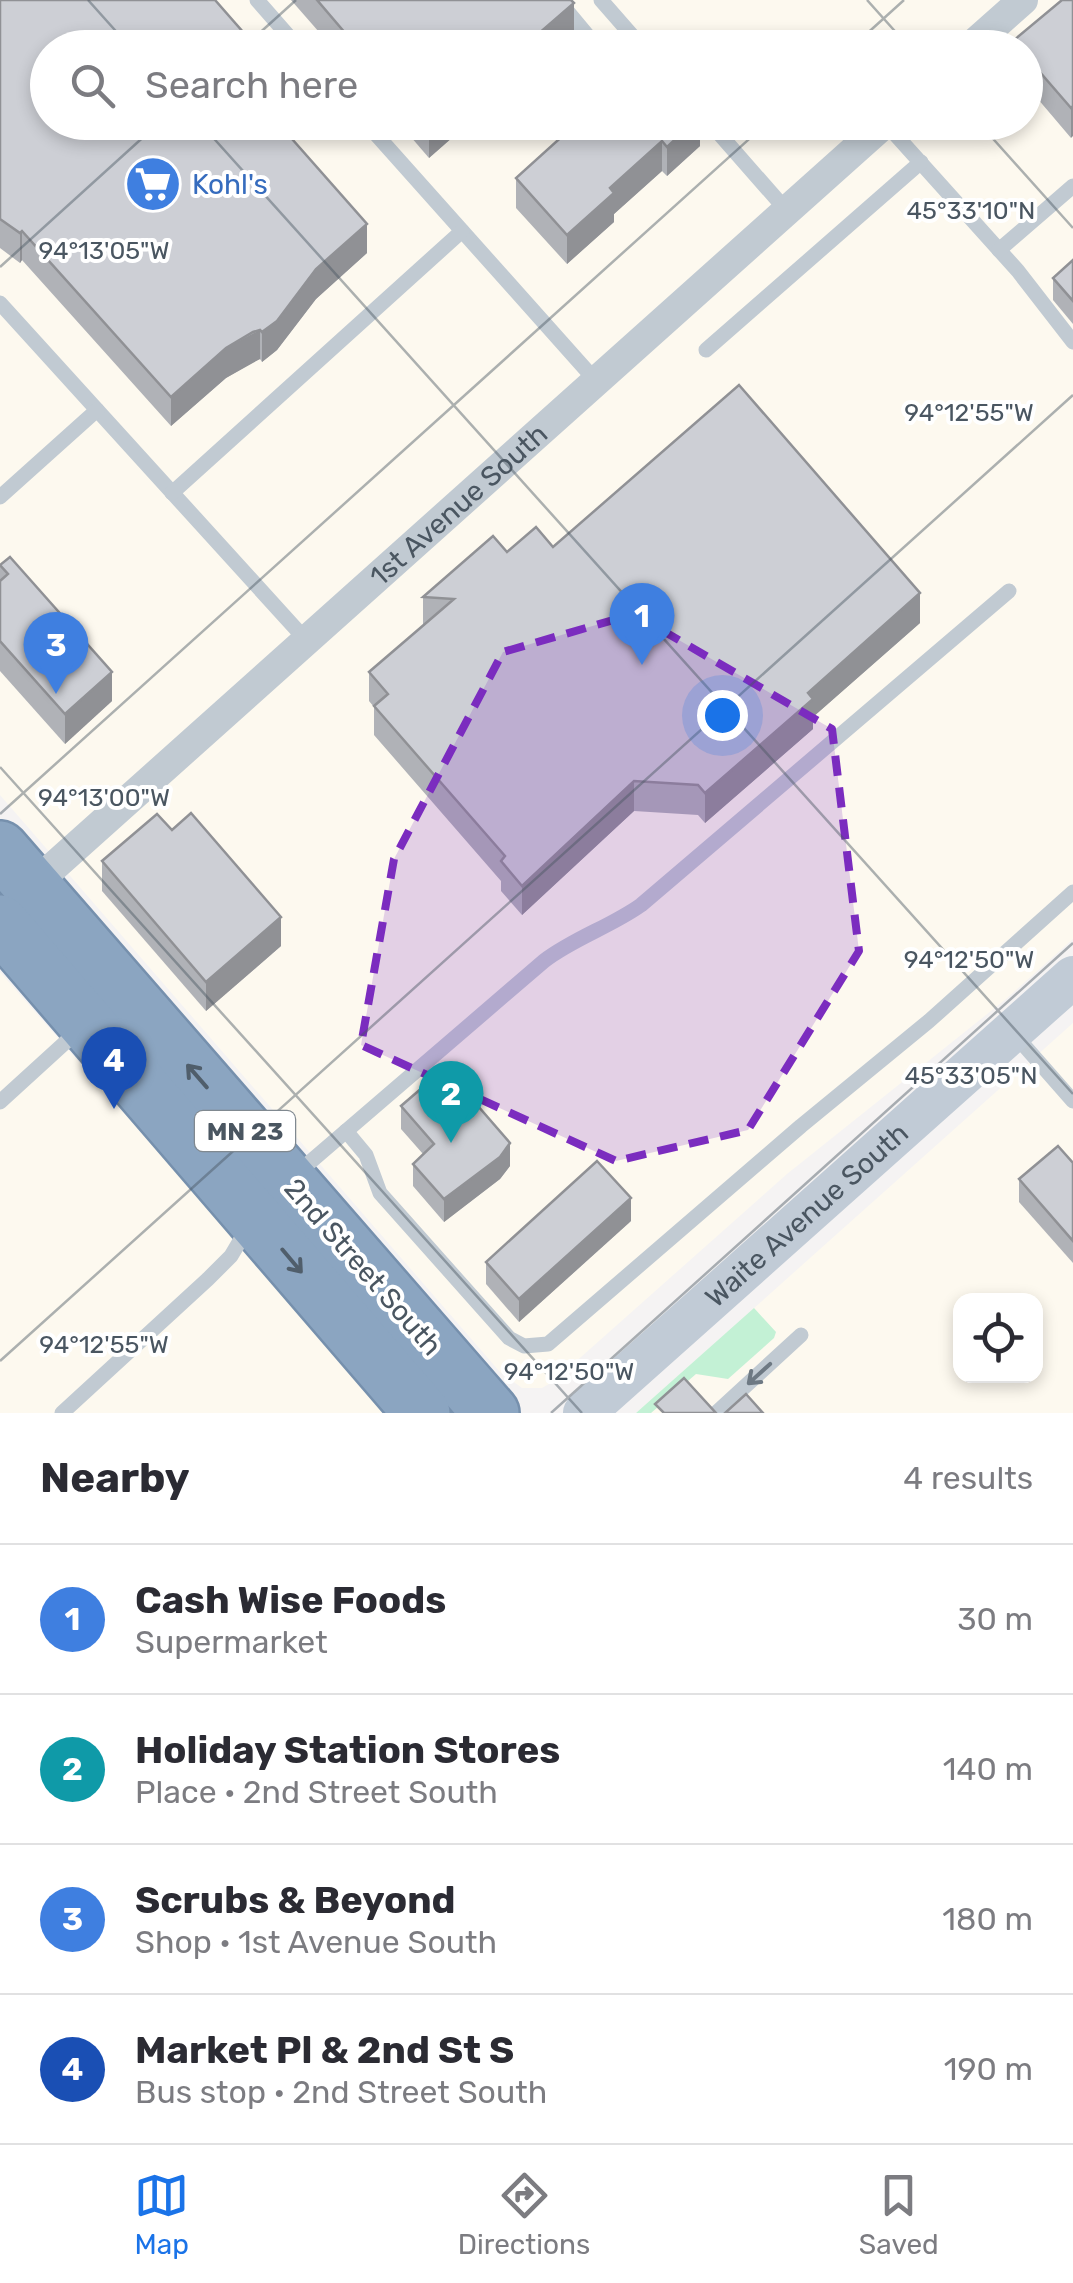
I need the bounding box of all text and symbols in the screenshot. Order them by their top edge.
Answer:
search box [30,30,1043,140]
icon: search [65,58,120,113]
text: Search here [145,62,358,108]
supermarket icon: Kohl's [123,154,183,214]
place label: Kohl's [192,168,268,201]
text: 45°33'10"N [907,196,1035,225]
text: 94°13'05"W [39,236,169,265]
text: 94°12'55"W [904,398,1034,427]
street label: 1st Avenue South [363,417,554,592]
pin: 1 [610,582,674,665]
pin: 3 [23,612,88,694]
your location [697,690,748,741]
text: 94°13'00"W [38,783,170,812]
text: 94°12'50"W [904,945,1034,974]
pin: 4 [82,1026,146,1109]
pin: 2 [418,1060,484,1143]
text: 45°33'05"N [904,1061,1038,1090]
one-way arrow [186,1063,208,1089]
road number: MN 23 [195,1111,295,1151]
street label: Waite Avenue South [698,1116,915,1314]
street label: 2nd Street South [277,1172,449,1362]
one-way arrow [281,1248,303,1274]
map controls [953,1293,1043,1383]
button: locate [953,1293,1043,1383]
text: 94°12'55"W [39,1330,169,1359]
text: 94°12'50"W [504,1357,634,1386]
one-way arrow [747,1362,772,1385]
text: Nearby [40,1453,190,1503]
text: 4 results [903,1459,1033,1497]
text: Cash Wise Foods [135,1577,446,1623]
text: 1 [65,1600,80,1638]
text: 30 m [957,1600,1033,1638]
text: Supermarket [135,1623,328,1661]
text: Holiday Station Stores [135,1727,560,1773]
text: 2 [62,1750,83,1788]
text: 140 m [943,1750,1033,1788]
text: Place · 2nd Street South [135,1773,498,1811]
text: Scrubs & Beyond [135,1877,456,1923]
text: 3 [62,1900,83,1938]
text: 180 m [942,1900,1033,1938]
text: Shop · 1st Avenue South [135,1923,497,1961]
text: Market Pl & 2nd St S [135,2027,514,2073]
text: 4 [62,2050,83,2088]
text: 190 m [944,2050,1033,2088]
text: Bus stop · 2nd Street South [135,2073,547,2111]
tab: Map [134,2168,189,2261]
tab: Directions [458,2168,590,2261]
tab: Saved [859,2168,939,2261]

